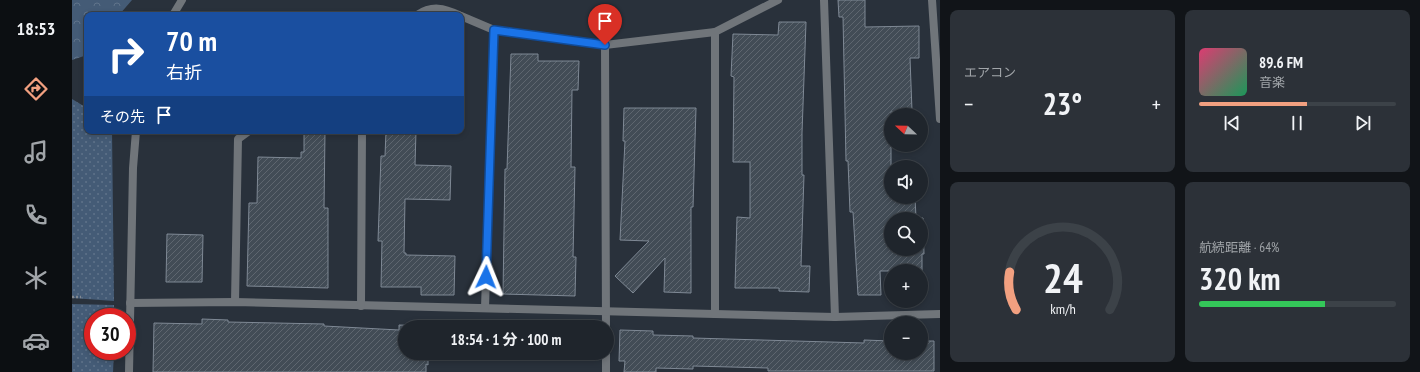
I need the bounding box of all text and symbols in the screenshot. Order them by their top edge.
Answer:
pin [588,4,622,45]
icon: arrive [594,10,616,32]
text: 18:53 [17,17,55,40]
text: 70 m [166,22,217,59]
icon: right [100,28,152,80]
text: 89.6 FM [1259,53,1303,72]
text: 右折 [166,61,202,84]
text: エアコン [964,64,1016,81]
text: 音楽 [1259,74,1285,91]
icon: directions [22,75,50,103]
text: 23° [1043,84,1082,123]
text: − [964,90,973,118]
text: + [1152,90,1161,118]
icon: arrive [153,104,175,126]
text: その先 [100,107,145,126]
north arrow [884,108,928,152]
map controls [884,108,928,360]
icon: previous [1221,112,1243,134]
icon: pause [1286,112,1308,134]
icon: next [1352,112,1374,134]
icon: music [22,138,50,166]
button: sound [884,160,928,204]
icon: phone [22,201,50,229]
button: search [884,212,928,256]
text: 航続距離 · 64% [1199,239,1279,256]
text: 24 [1043,251,1082,304]
position arrow [465,256,507,298]
text: 320 km [1199,259,1280,298]
icon: climate [22,264,50,292]
button: + [884,264,928,308]
text: km/h [1050,299,1075,318]
speed limit sign: 30 [84,308,136,360]
button: − [884,316,928,360]
icon: car [22,327,50,355]
text: 18:54 · 1 分 · 100 m [451,330,561,349]

